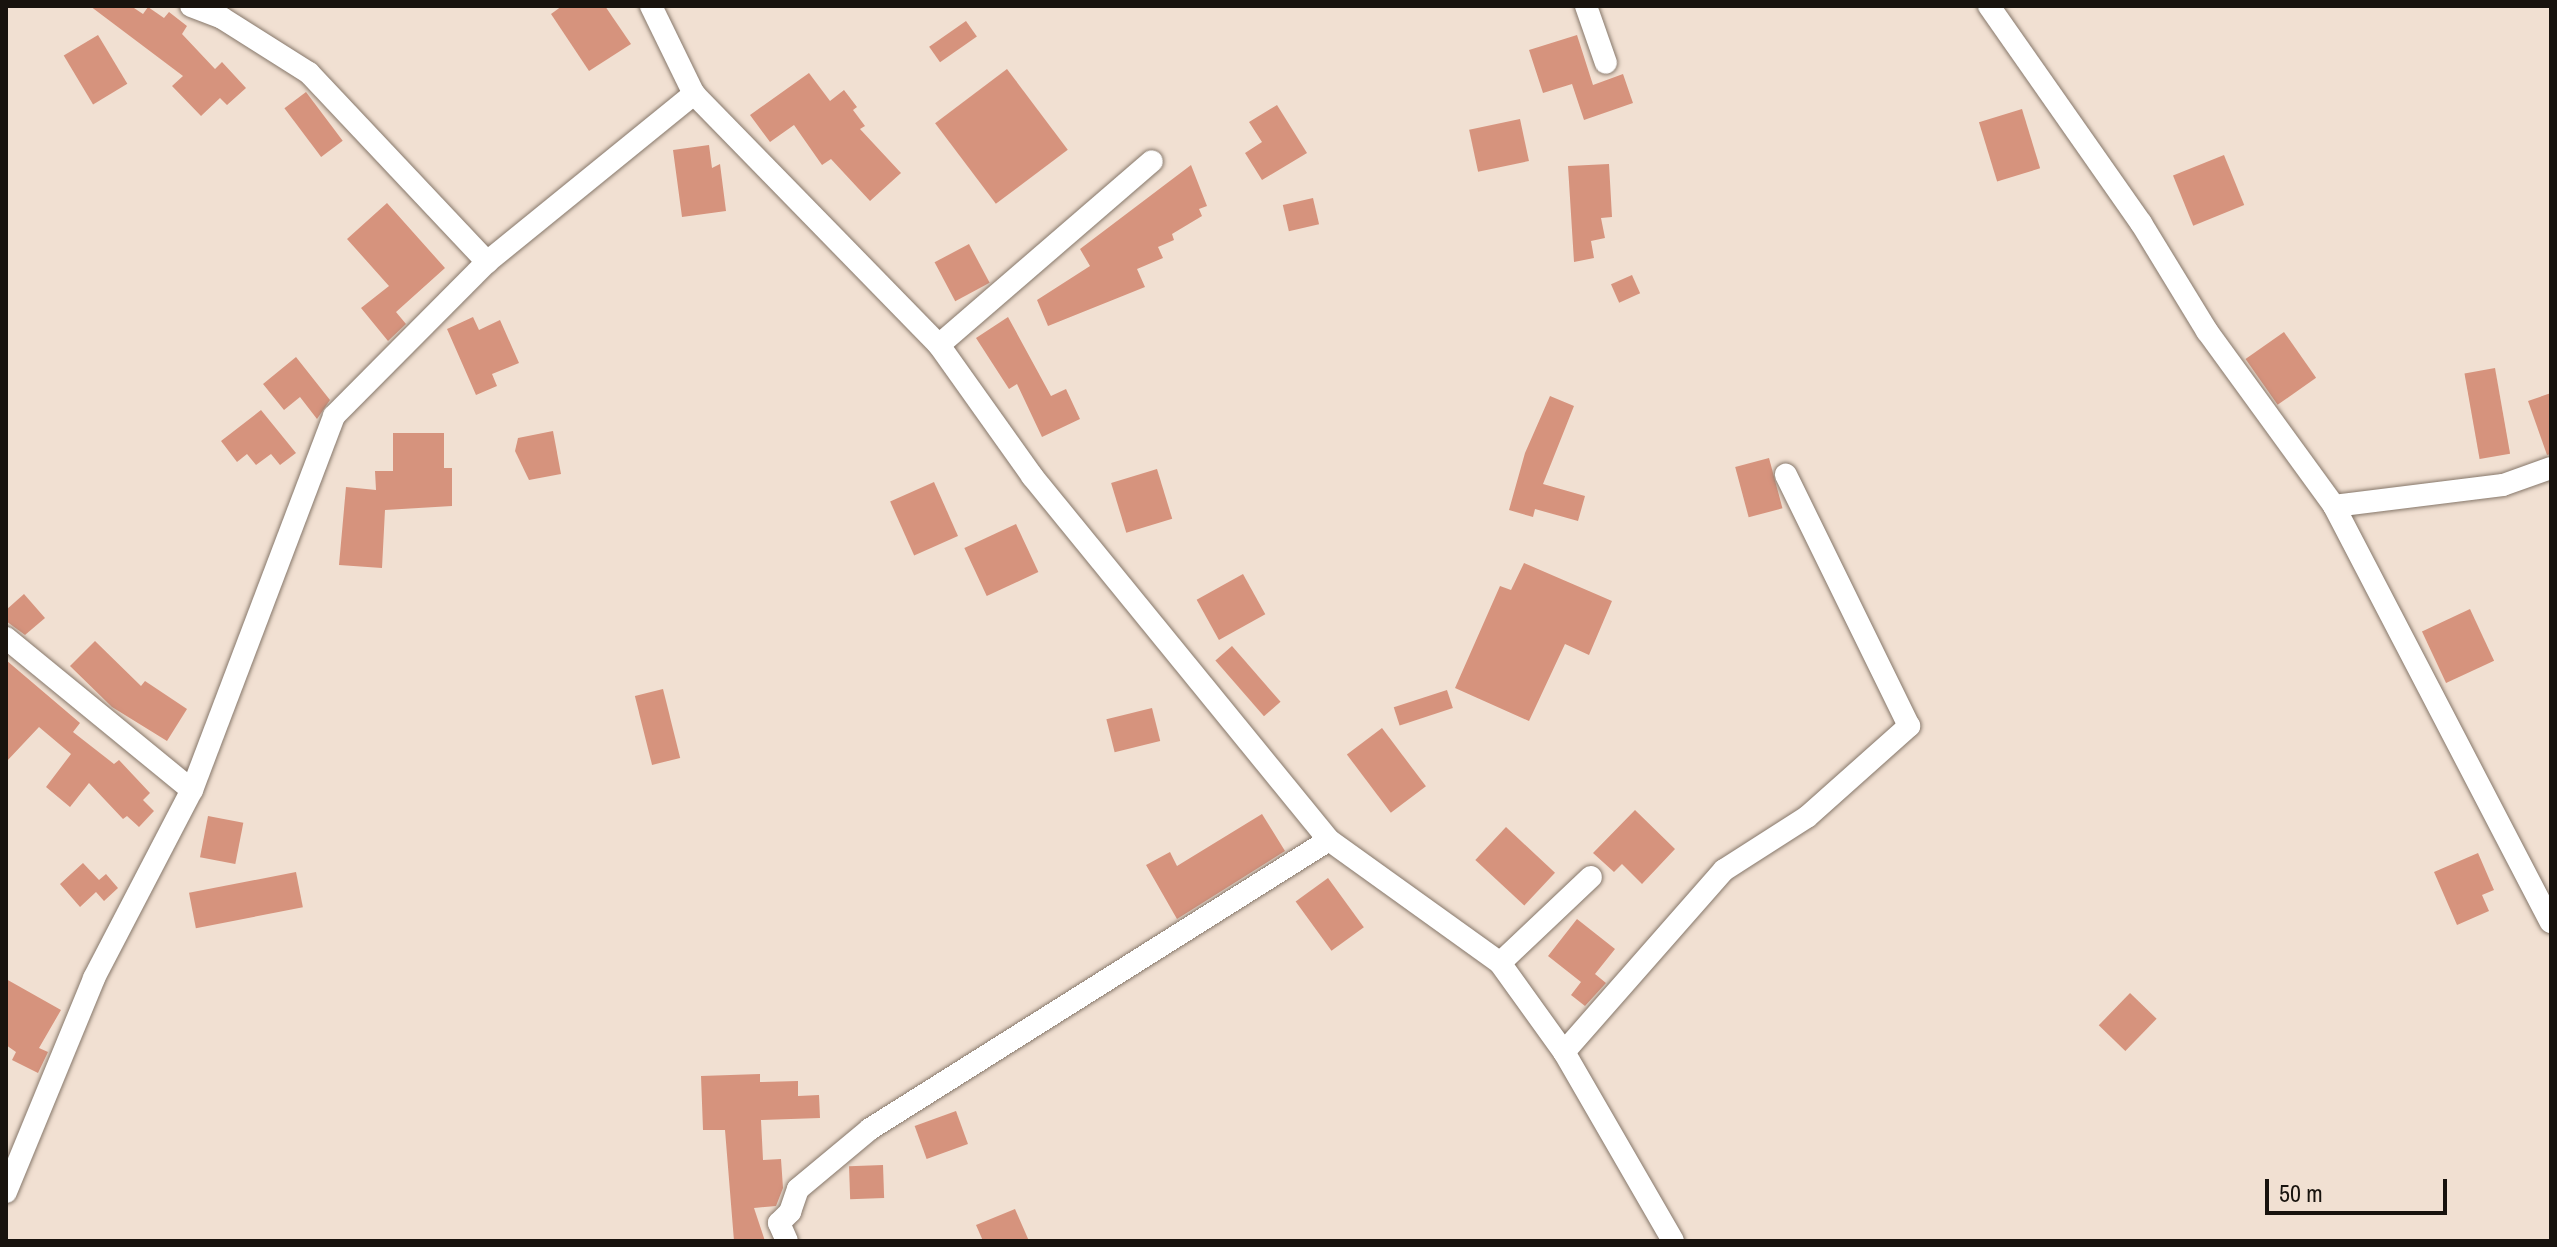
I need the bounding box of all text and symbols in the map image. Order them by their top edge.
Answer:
scale bar [2269,1163,2451,1213]
text: 50 m [2279,1177,2323,1209]

